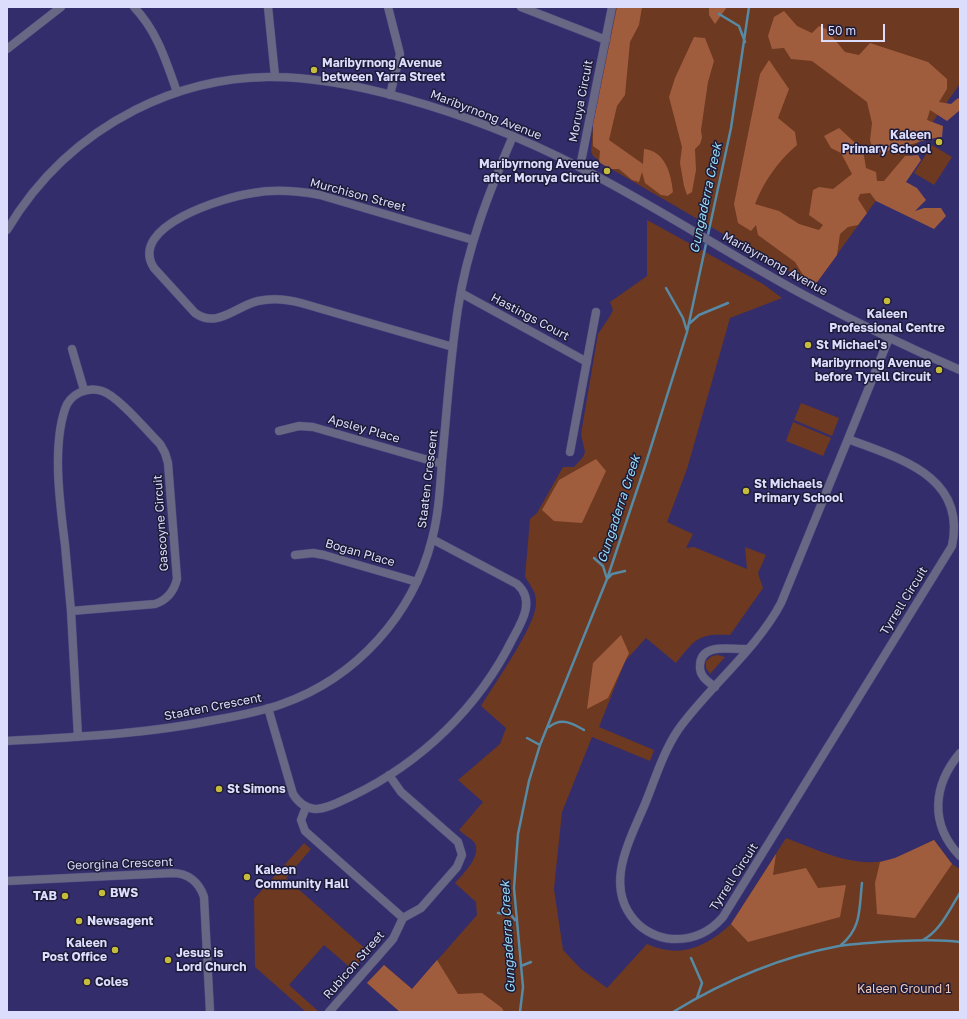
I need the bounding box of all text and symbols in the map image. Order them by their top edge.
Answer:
scale bar [823,16,887,42]
text: 50 m [828,23,856,38]
place label: Maribyrnong Avenue between Yarra Street [322,56,445,84]
street label: Moruya Circuit [566,59,596,143]
marker: Maribyrnong Avenue between Yarra Street [309,65,319,75]
street label: Maribyrnong Avenue [428,87,544,143]
place label: Kaleen Primary School [842,128,931,156]
marker: Kaleen Primary School [934,137,944,147]
water label: Gungaderra Creek [687,141,725,255]
place label: Maribyrnong Avenue after Moruya Circuit [479,157,599,185]
marker: Maribyrnong Avenue after Moruya Circuit [602,166,612,176]
street label: Murchison Street [308,175,408,215]
street label: Maribyrnong Avenue [720,229,830,299]
street label: Hastings Court [488,290,572,344]
marker: Kaleen Professional Centre [882,296,892,306]
place label: Kaleen Professional Centre [829,307,945,335]
place label: St Michael's [816,338,887,352]
marker: St Michael's [803,340,813,350]
place label: Maribyrnong Avenue before Tyrell Circuit [811,356,931,384]
marker: Maribyrnong Avenue before Tyrell Circuit [934,365,944,375]
street label: Apsley Place [326,412,402,446]
street label: Staaten Crescent [415,429,441,529]
water label: Gungaderra Creek [594,453,644,565]
street label: Gascoyne Circuit [150,474,172,572]
place label: St Michaels Primary School [754,477,843,505]
marker: St Michaels Primary School [741,486,751,496]
street label: Bogan Place [324,536,396,570]
street label: Tyrrell Circuit [877,564,931,638]
street label: Staaten Crescent [163,690,263,724]
place label: St Simons [227,782,286,796]
marker: St Simons [214,784,224,794]
street label: Tyrrell Circuit [707,840,761,914]
street label: Georgina Crescent [67,855,173,873]
place label: Kaleen Community Hall [255,863,349,891]
marker: Kaleen Community Hall [242,872,252,882]
water label: Gungaderra Creek [497,880,519,994]
place label: BWS [110,886,138,900]
marker: BWS [97,888,107,898]
place label: TAB [33,889,57,903]
marker: TAB [60,891,70,901]
place label: Newsagent [87,914,153,928]
marker: Newsagent [74,916,84,926]
street label: Rubicon Street [321,928,387,1002]
place label: Kaleen Post Office [42,936,107,964]
marker: Kaleen Post Office [110,945,120,955]
place label: Jesus is Lord Church [176,946,247,974]
marker: Jesus is Lord Church [163,955,173,965]
place label: Coles [95,975,128,989]
marker: Coles [82,977,92,987]
park label: Kaleen Ground 1 [857,982,951,996]

